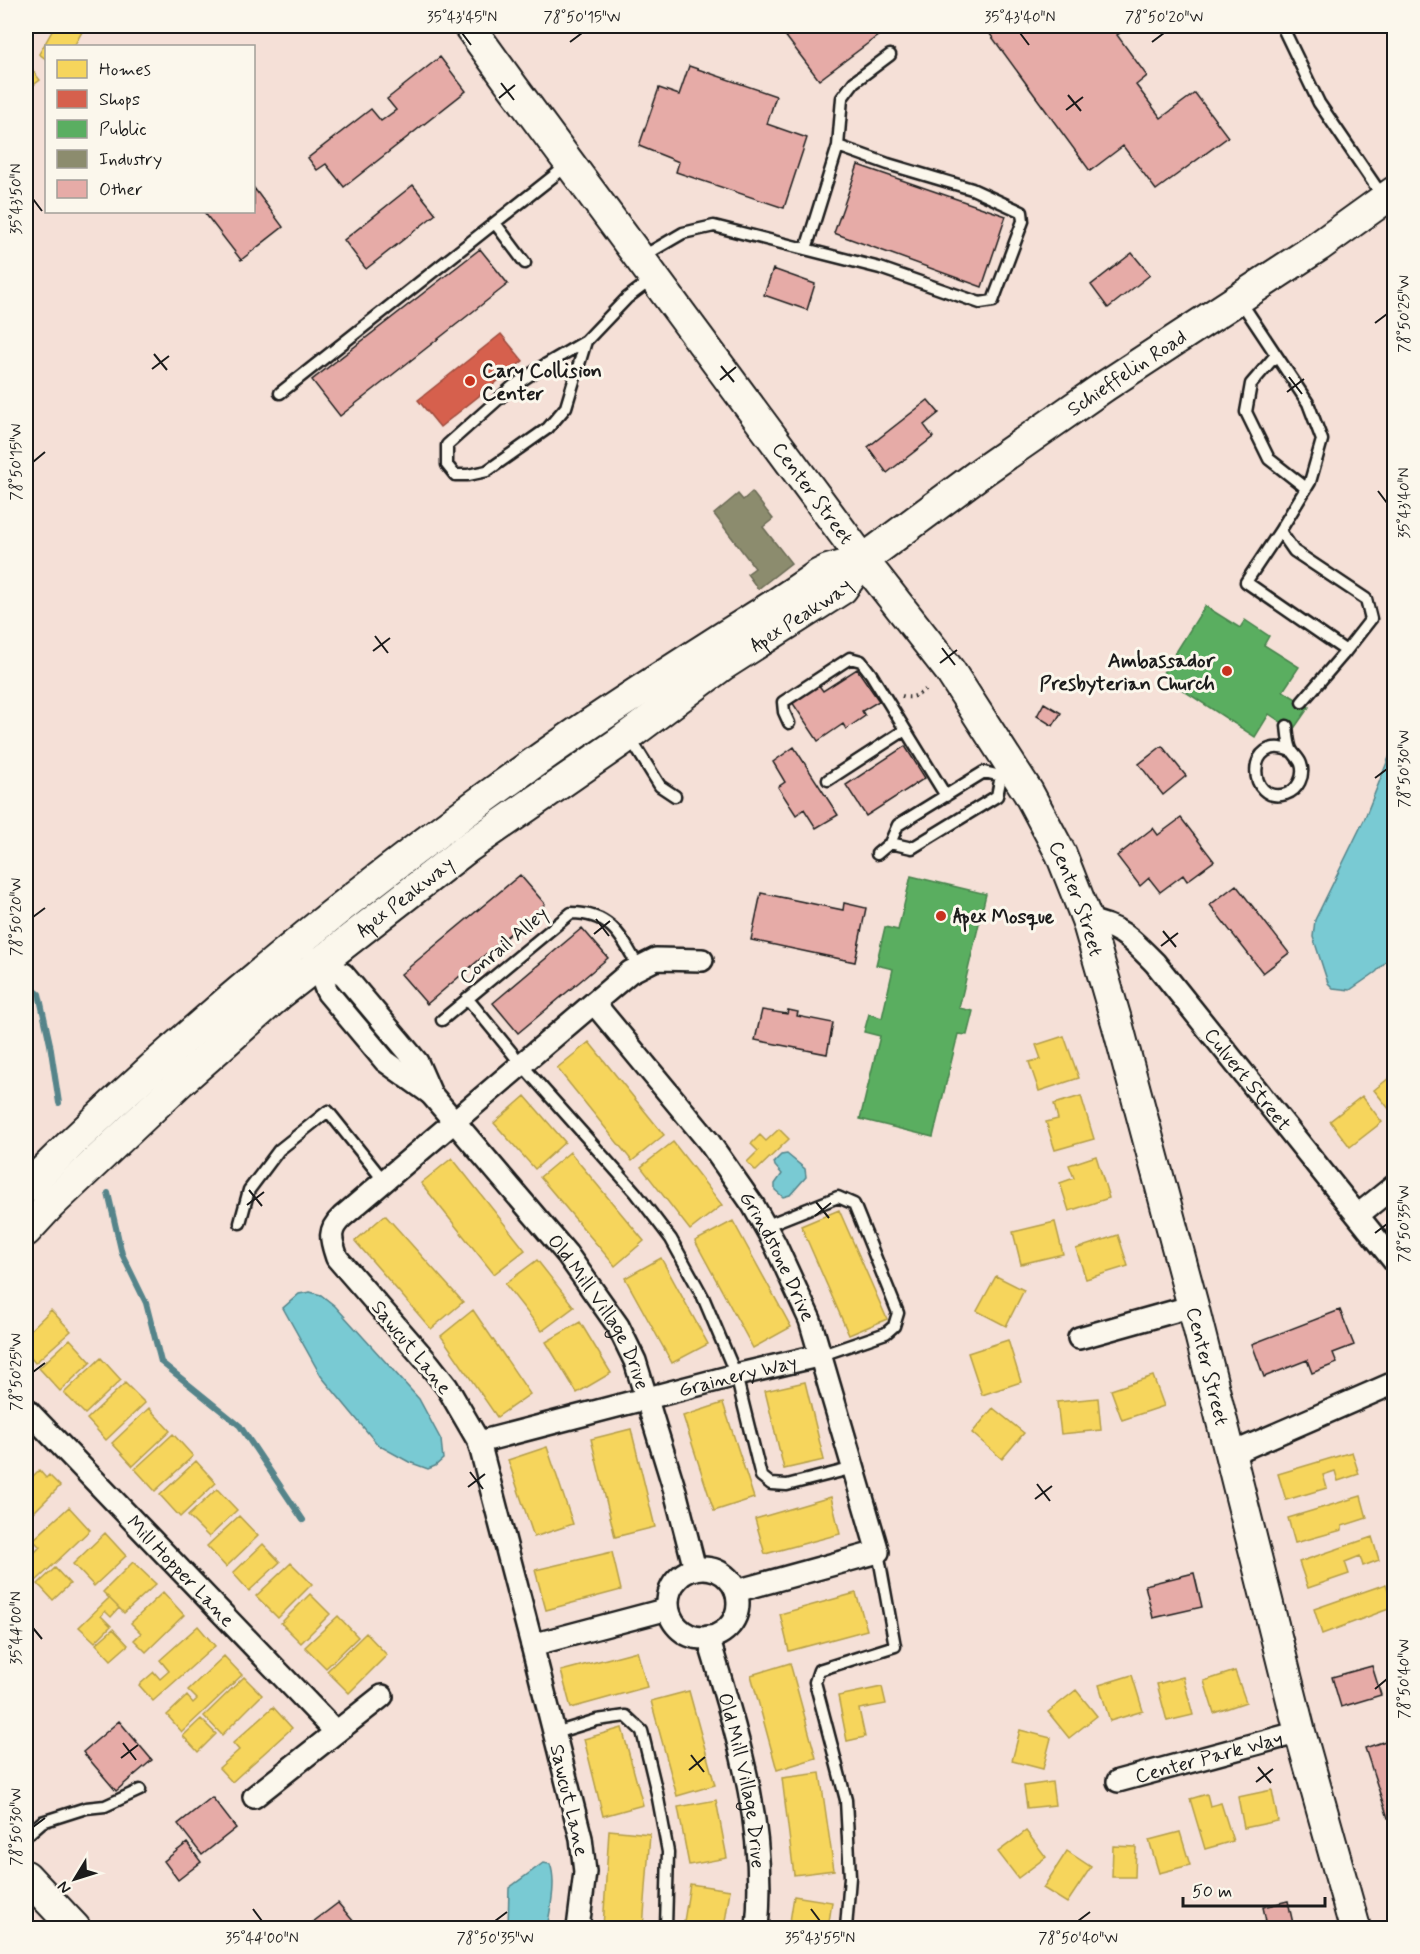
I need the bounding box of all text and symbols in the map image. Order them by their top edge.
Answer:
text: 35°43'45"N [427,8,497,28]
text: 78°50'15"W [544,8,620,28]
text: 35°43'40"N [985,8,1055,28]
text: 78°50'20"W [1125,8,1203,28]
legend [45,45,255,213]
text: Homes [99,58,151,82]
text: Shops [99,88,140,112]
text: Public [99,118,147,142]
text: Industry [99,148,162,172]
text: 35°43'50"N [7,163,27,235]
text: Other [99,178,143,202]
text: 78°50'25"W [1395,275,1415,353]
street label: Schieffelin Road [1062,324,1192,423]
place label: Cary Collision Center [482,358,602,408]
marker: Cary Collision Center [463,374,477,388]
text: 78°50'15"W [7,424,27,500]
street label: Center Street [765,437,859,550]
text: 35°43'40"N [1395,468,1415,538]
street label: Apex Peakway [745,574,860,660]
place label: Ambassador Presbyterian Church [1039,648,1216,698]
marker: Ambassador Presbyterian Church [1220,664,1234,678]
text: 78°50'30"W [1395,730,1415,808]
street label: Center Street [1041,836,1109,960]
street label: Apex Peakway [351,851,460,945]
text: 78°50'20"W [7,878,27,956]
street label: Conrail Alley [454,901,554,991]
place label: Apex Mosque [953,904,1055,932]
marker: Apex Mosque [934,909,948,923]
street label: Culvert Street [1197,1023,1297,1137]
street label: Grindstone Drive [732,1186,821,1326]
text: 78°50'35"W [1395,1186,1415,1263]
street label: Old Mill Village Drive [541,1229,655,1393]
street label: Sawcut Lane [364,1295,457,1401]
street label: Center Street [1179,1304,1234,1429]
text: 78°50'25"W [7,1333,27,1411]
street label: Grainery Way [676,1349,800,1404]
street label: Mill Hopper Lane [120,1510,240,1634]
text: 35°44'00"N [7,1591,27,1665]
text: 78°50'40"W [1395,1639,1415,1719]
street label: Old Mill Village Drive [710,1690,771,1869]
street label: Center Park Way [1132,1725,1286,1791]
street label: Sawcut Lane [543,1742,595,1859]
text: 78°50'30"W [7,1788,27,1866]
north arrow [45,1849,105,1909]
scale bar [1183,1870,1326,1908]
text: N [53,1877,76,1898]
text: 50 m [1192,1880,1232,1904]
text: 35°44'00"N [225,1929,299,1949]
text: 78°50'35"W [457,1929,534,1949]
text: 35°43'55"N [785,1929,855,1949]
text: 78°50'40"W [1038,1929,1118,1949]

